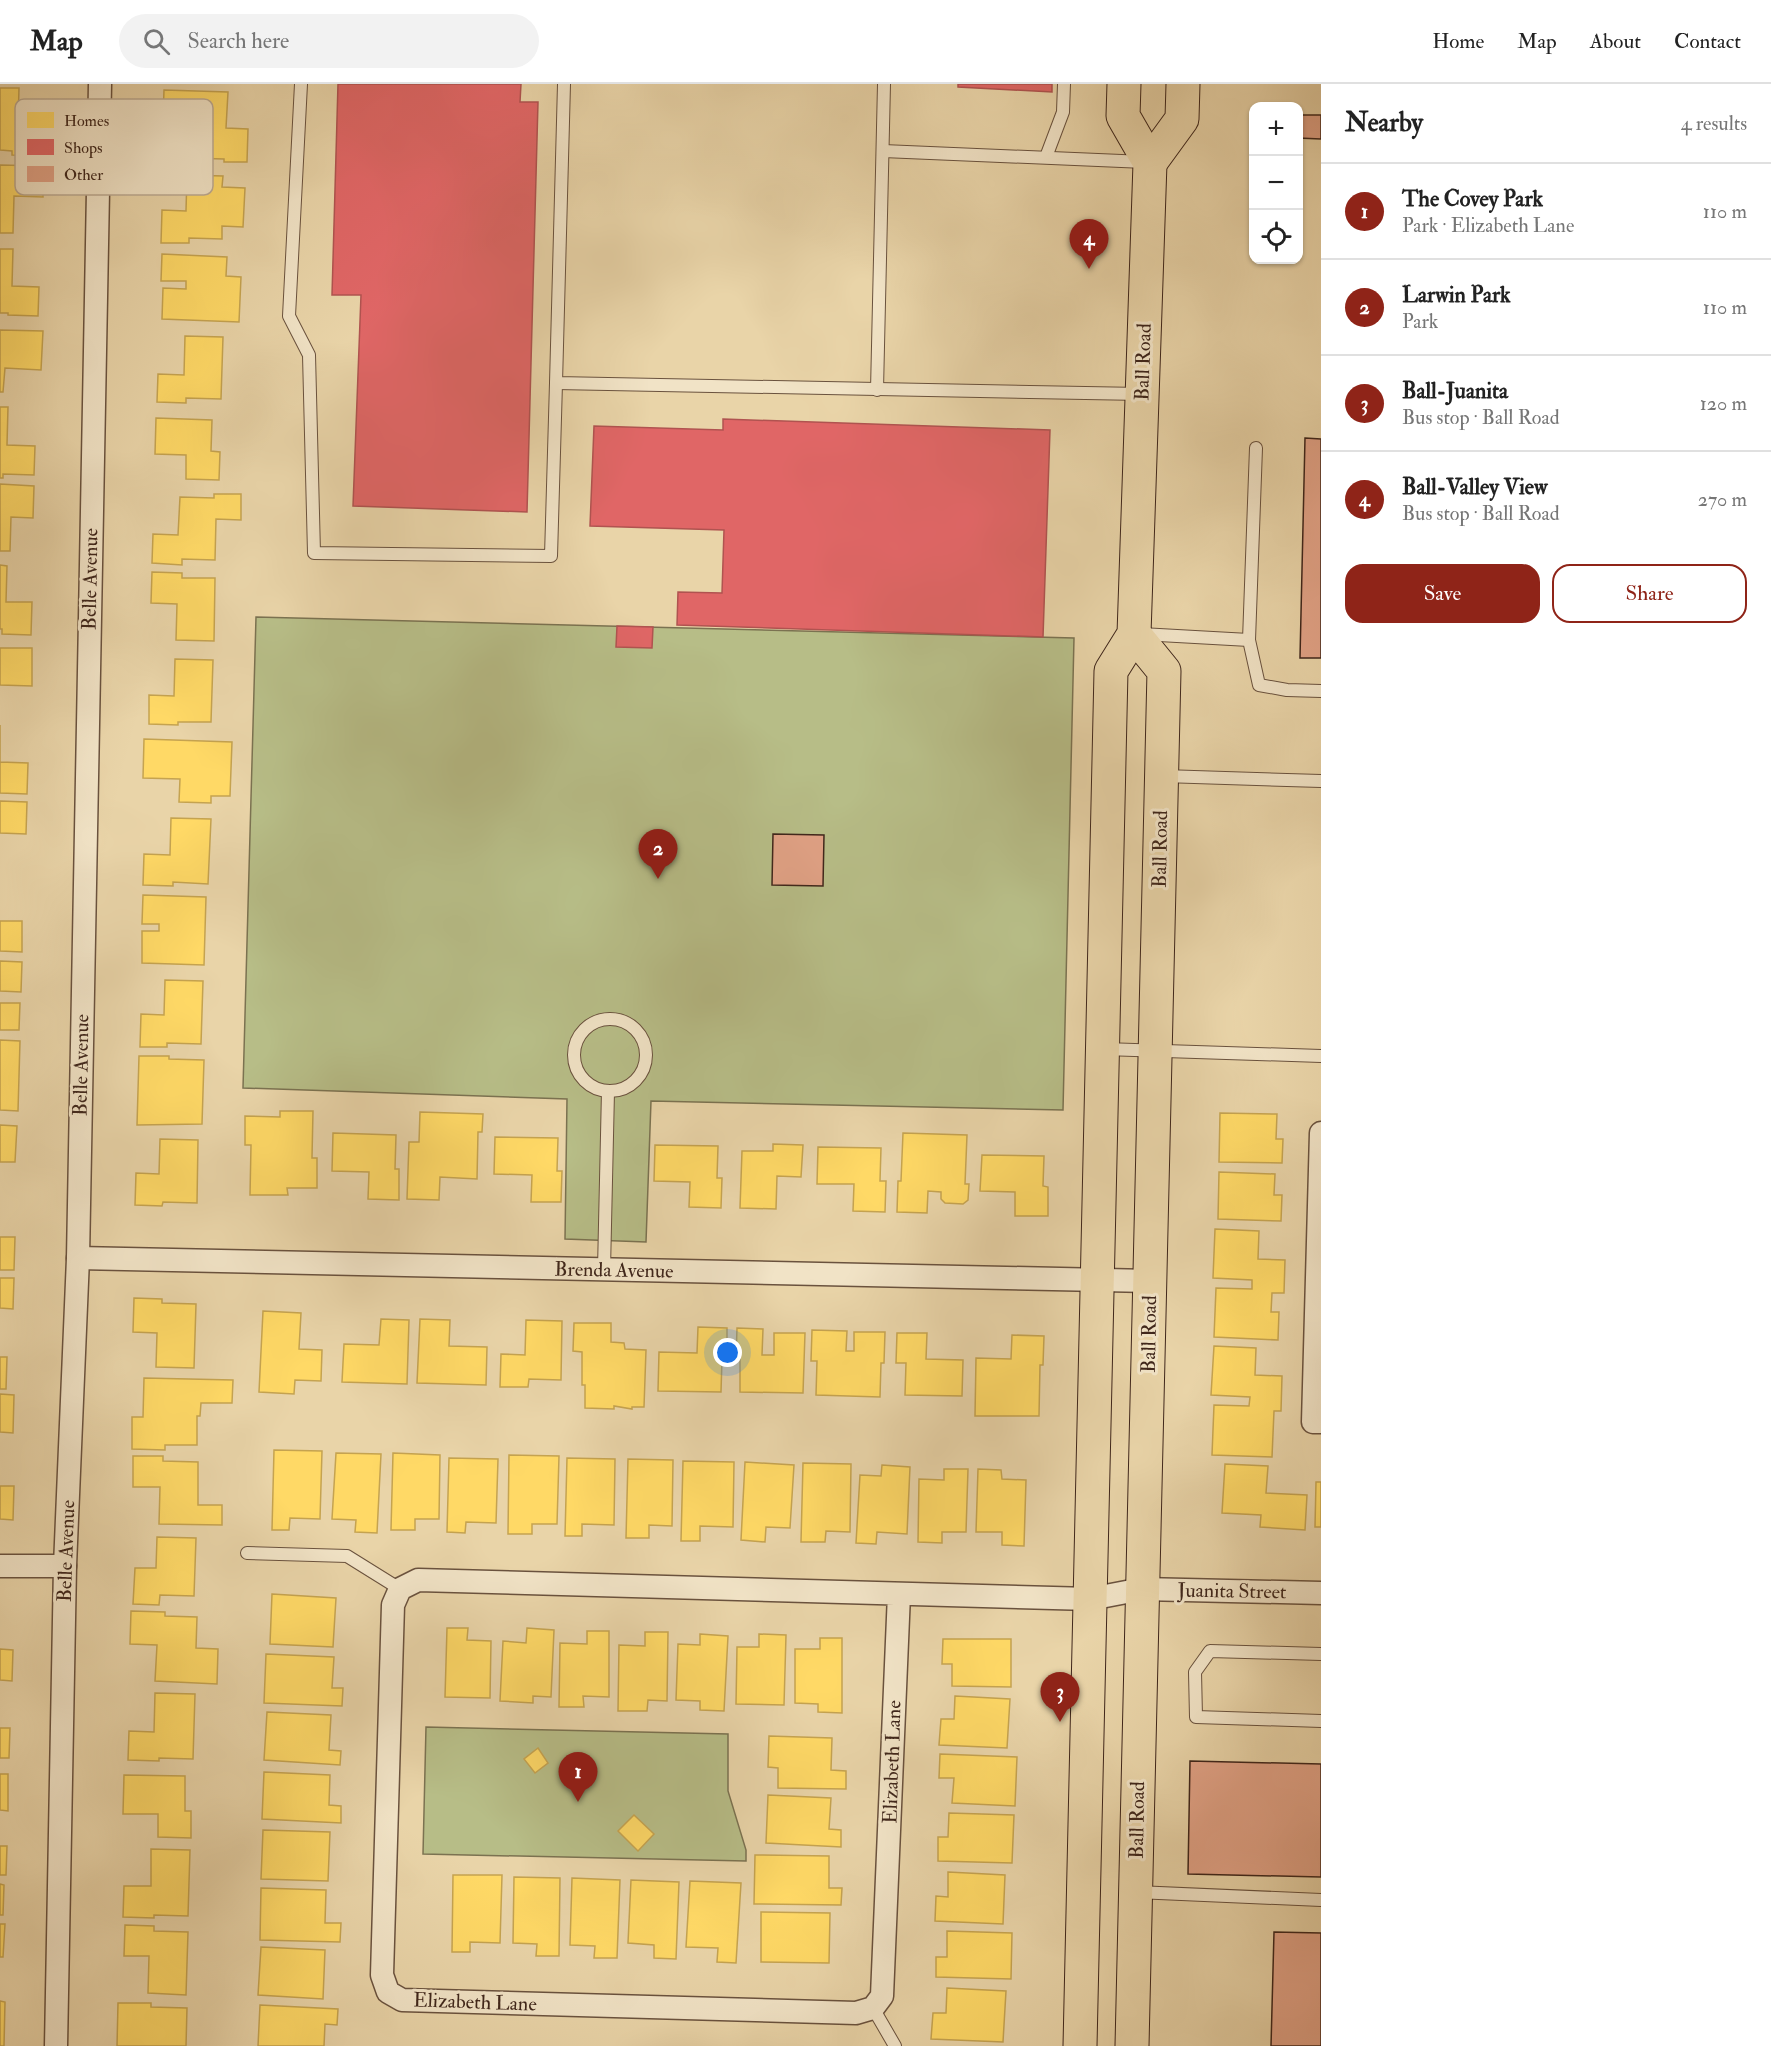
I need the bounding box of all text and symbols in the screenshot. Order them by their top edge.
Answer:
search box [119,14,539,68]
text: Map [30,24,83,59]
icon: search [140,25,173,58]
text: Search here [188,27,289,55]
text: Home [1432,28,1484,55]
text: Map [1517,28,1557,55]
text: About [1590,28,1641,55]
text: Contact [1674,28,1741,55]
legend [15,99,213,195]
map controls [1249,102,1303,264]
button: + [1249,102,1303,156]
text: Nearby [1345,107,1423,139]
text: Homes [64,111,109,131]
text: 4 results [1681,111,1747,136]
text: Shops [64,138,103,159]
button: − [1249,156,1303,210]
text: Other [64,165,103,185]
text: The Covey Park [1402,185,1543,213]
text: 1 [1361,199,1368,224]
text: 110 m [1703,199,1747,224]
button: locate [1249,210,1303,264]
text: Park · Elizabeth Lane [1402,213,1574,238]
pin: 4 [1070,220,1108,269]
text: Larwin Park [1402,281,1511,309]
text: 2 [1359,295,1370,320]
text: 110 m [1703,295,1747,320]
text: Park [1402,309,1438,334]
street label: Ball Road [1129,323,1157,401]
text: Ball-Juanita [1402,377,1508,405]
text: 3 [1361,391,1368,416]
text: 120 m [1700,391,1747,416]
text: Bus stop · Ball Road [1402,405,1559,430]
text: Ball-Valley View [1402,473,1547,501]
text: 4 [1359,487,1370,512]
text: 270 m [1698,487,1747,512]
text: Bus stop · Ball Road [1402,501,1559,526]
street label: Belle Avenue [77,528,103,630]
button: Save [1345,564,1540,623]
button: Share [1552,564,1747,623]
street label: Ball Road [1147,810,1173,888]
pin: 2 [638,830,678,879]
street label: Belle Avenue [68,1014,94,1116]
street label: Brenda Avenue [554,1256,674,1284]
street label: Ball Road [1136,1295,1162,1373]
your location [713,1338,742,1367]
street label: Belle Avenue [52,1500,80,1602]
street label: Juanita Street [1176,1578,1287,1604]
pin: 3 [1040,1672,1080,1722]
street label: Elizabeth Lane [877,1700,907,1824]
pin: 1 [558,1752,598,1802]
street label: Ball Road [1124,1781,1150,1859]
street label: Elizabeth Lane [413,1987,537,2017]

